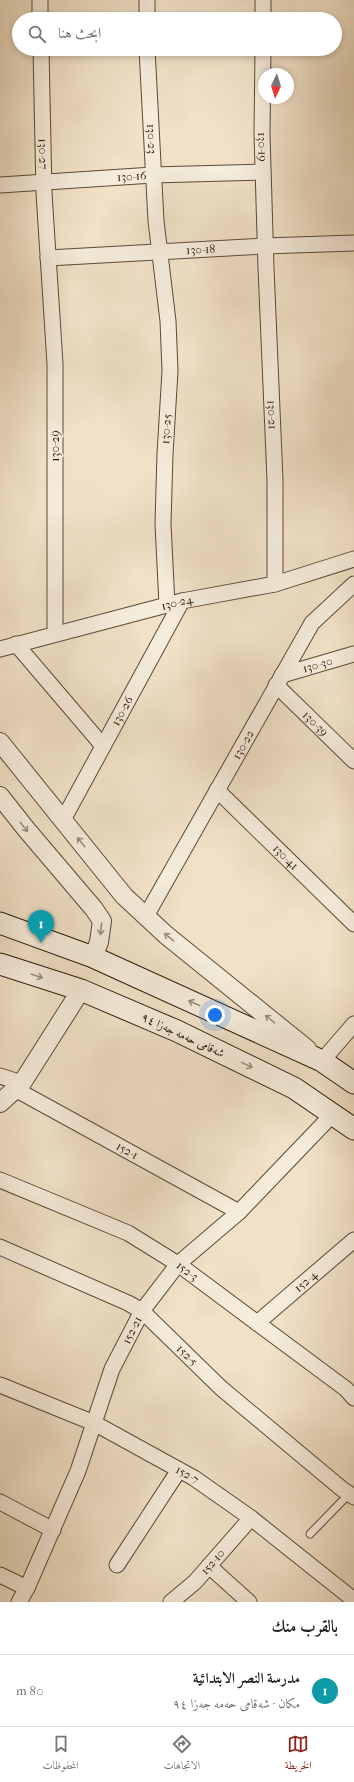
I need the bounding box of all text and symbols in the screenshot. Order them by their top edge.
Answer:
search box [12,12,342,56]
icon: search [26,23,48,45]
text: ابحث هنا [58,24,101,42]
north arrow [258,68,294,104]
street label: 130-23 [144,124,159,154]
street label: 130-19 [255,132,270,162]
street label: 130-27 [36,138,51,170]
street label: 130-16 [116,168,147,184]
street label: 130-18 [186,242,216,257]
street label: 130-21 [265,400,280,430]
street label: 130-25 [158,413,174,445]
street label: 130-29 [48,430,62,462]
street label: 130-24 [160,592,195,613]
street label: 130-30 [301,654,334,676]
street label: 130-26 [108,693,136,728]
street label: 130-39 [300,708,331,739]
street label: 130-22 [229,728,257,762]
one-way arrow [20,821,28,832]
one-way arrow [76,837,85,847]
street label: 130-41 [270,842,301,873]
pin: 1 [28,910,54,943]
one-way arrow [97,922,104,935]
one-way arrow [163,933,174,941]
one-way arrow [30,973,43,980]
one-way arrow [189,999,201,1006]
your location [205,1005,225,1025]
street label: شەقامی حەمە جەزا ٩٤ [139,1010,227,1060]
one-way arrow [264,1014,275,1023]
one-way arrow [240,1062,252,1069]
street label: 152-1 [114,1139,141,1162]
street label: 152-3 [174,1258,201,1284]
street label: 152-4 [291,1267,321,1295]
street label: 152-21 [119,1314,145,1346]
street label: 152-5 [174,1342,201,1368]
street label: 152-7 [173,1462,202,1487]
street label: 152-10 [198,1546,228,1578]
text: بالقرب منك [272,1616,338,1636]
text: مدرسة النصر الابتدائية [193,1669,300,1687]
text: 80 m [16,1683,43,1698]
text: 1 [323,1683,327,1698]
text: مكان · شەقامی حەمە جەزا ٩٤ [172,1696,300,1711]
tab: المحفوظات [42,1733,79,1776]
tab: الاتجاهات [163,1733,200,1776]
tab: الخريطة [285,1733,312,1776]

